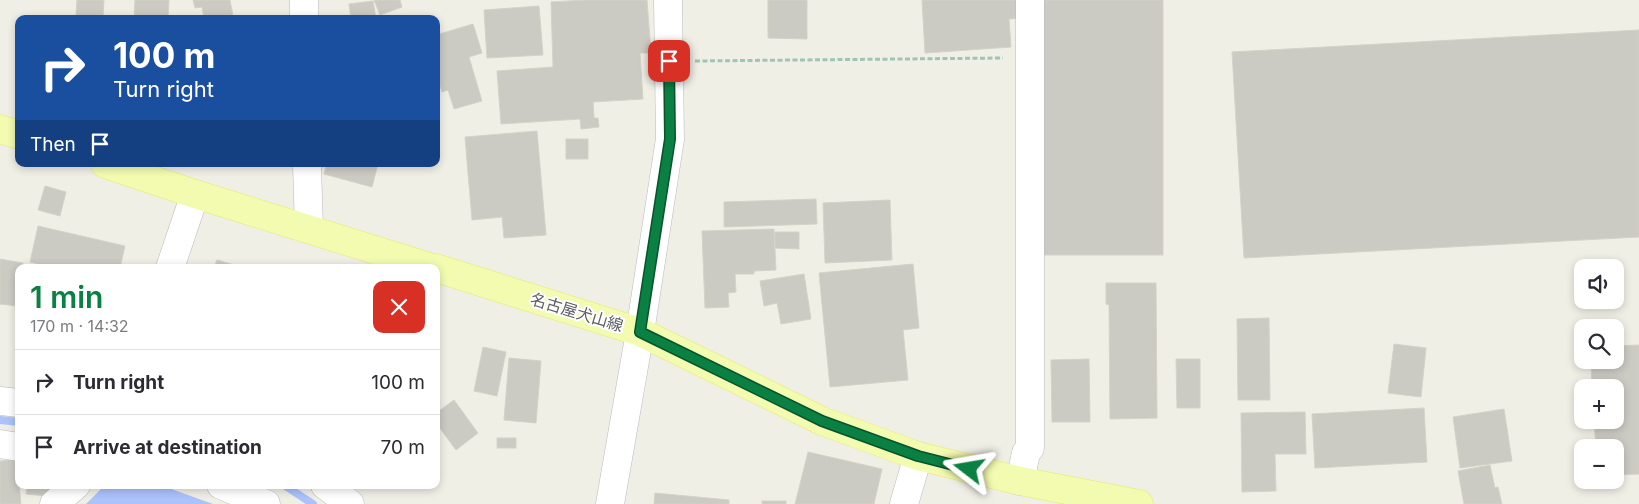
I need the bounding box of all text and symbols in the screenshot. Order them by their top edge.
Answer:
text: 100 m [113,34,216,76]
icon: right [30,35,95,100]
pin [648,40,690,82]
icon: arrive [655,47,683,75]
text: Turn right [113,76,214,102]
icon: arrive [86,130,114,158]
text: Then [30,133,76,156]
map controls [1574,259,1624,489]
button: sound [1574,259,1624,309]
text: 1 min [30,279,103,315]
button: close [373,281,425,333]
street label: 名古屋犬山線 [528,288,626,336]
text: 170 m · 14:32 [30,316,129,336]
button: search [1574,319,1624,369]
icon: right [30,368,58,396]
text: Turn right [73,371,164,394]
text: 100 m [371,371,425,394]
button: + [1574,379,1624,429]
icon: arrive [30,433,58,461]
text: Arrive at destination [73,436,262,459]
text: 70 m [381,436,425,459]
button: − [1574,439,1624,489]
position arrow [942,442,994,494]

